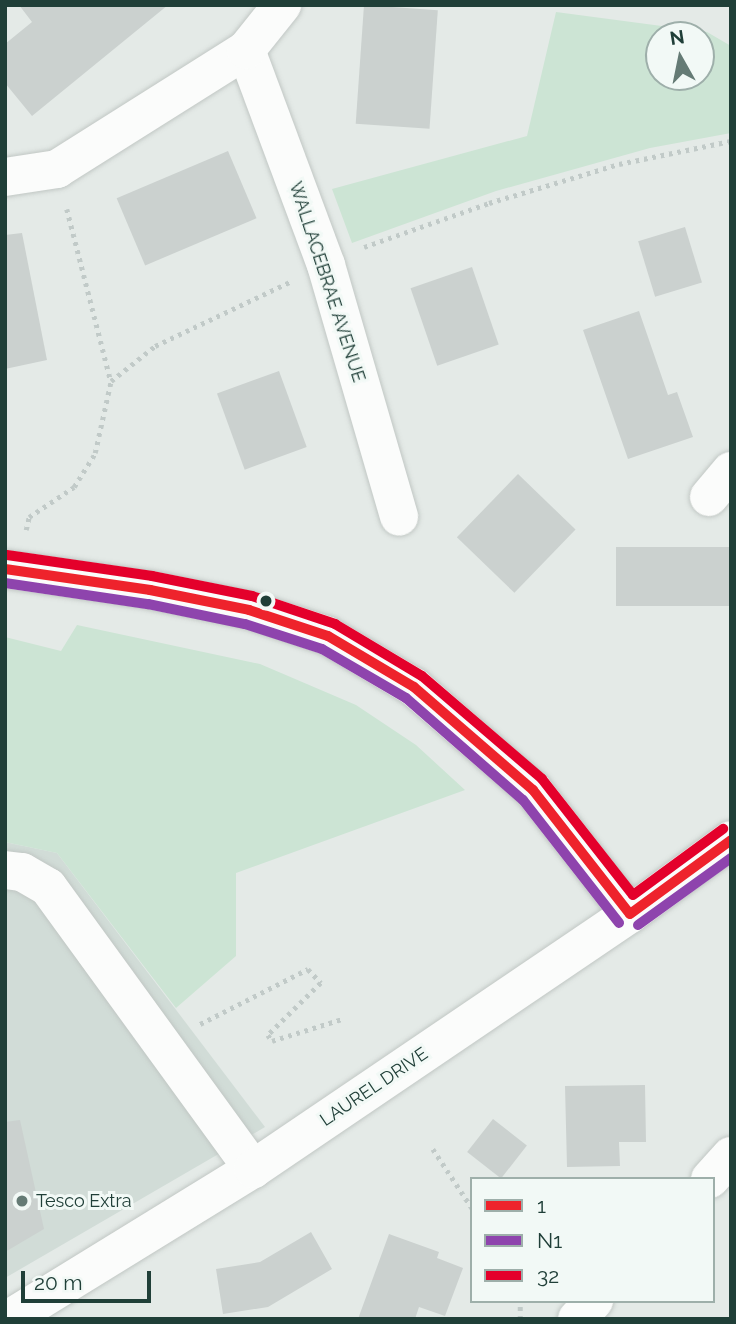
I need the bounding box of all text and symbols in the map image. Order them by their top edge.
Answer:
north arrow [645,21,715,91]
text: N [668,25,686,49]
street label: WALLACEBRAE AVENUE [284,179,370,385]
unlabelled marker [259,594,273,608]
street label: LAUREL DRIVE [316,1043,432,1131]
legend [470,1177,715,1303]
place label: Tesco Extra [36,1190,131,1212]
marker: Tesco Extra [14,1193,30,1209]
text: 1 [537,1193,546,1218]
text: N1 [537,1228,562,1253]
scale bar [24,1258,154,1302]
text: 32 [537,1263,559,1288]
text: 20 m [34,1270,82,1295]

